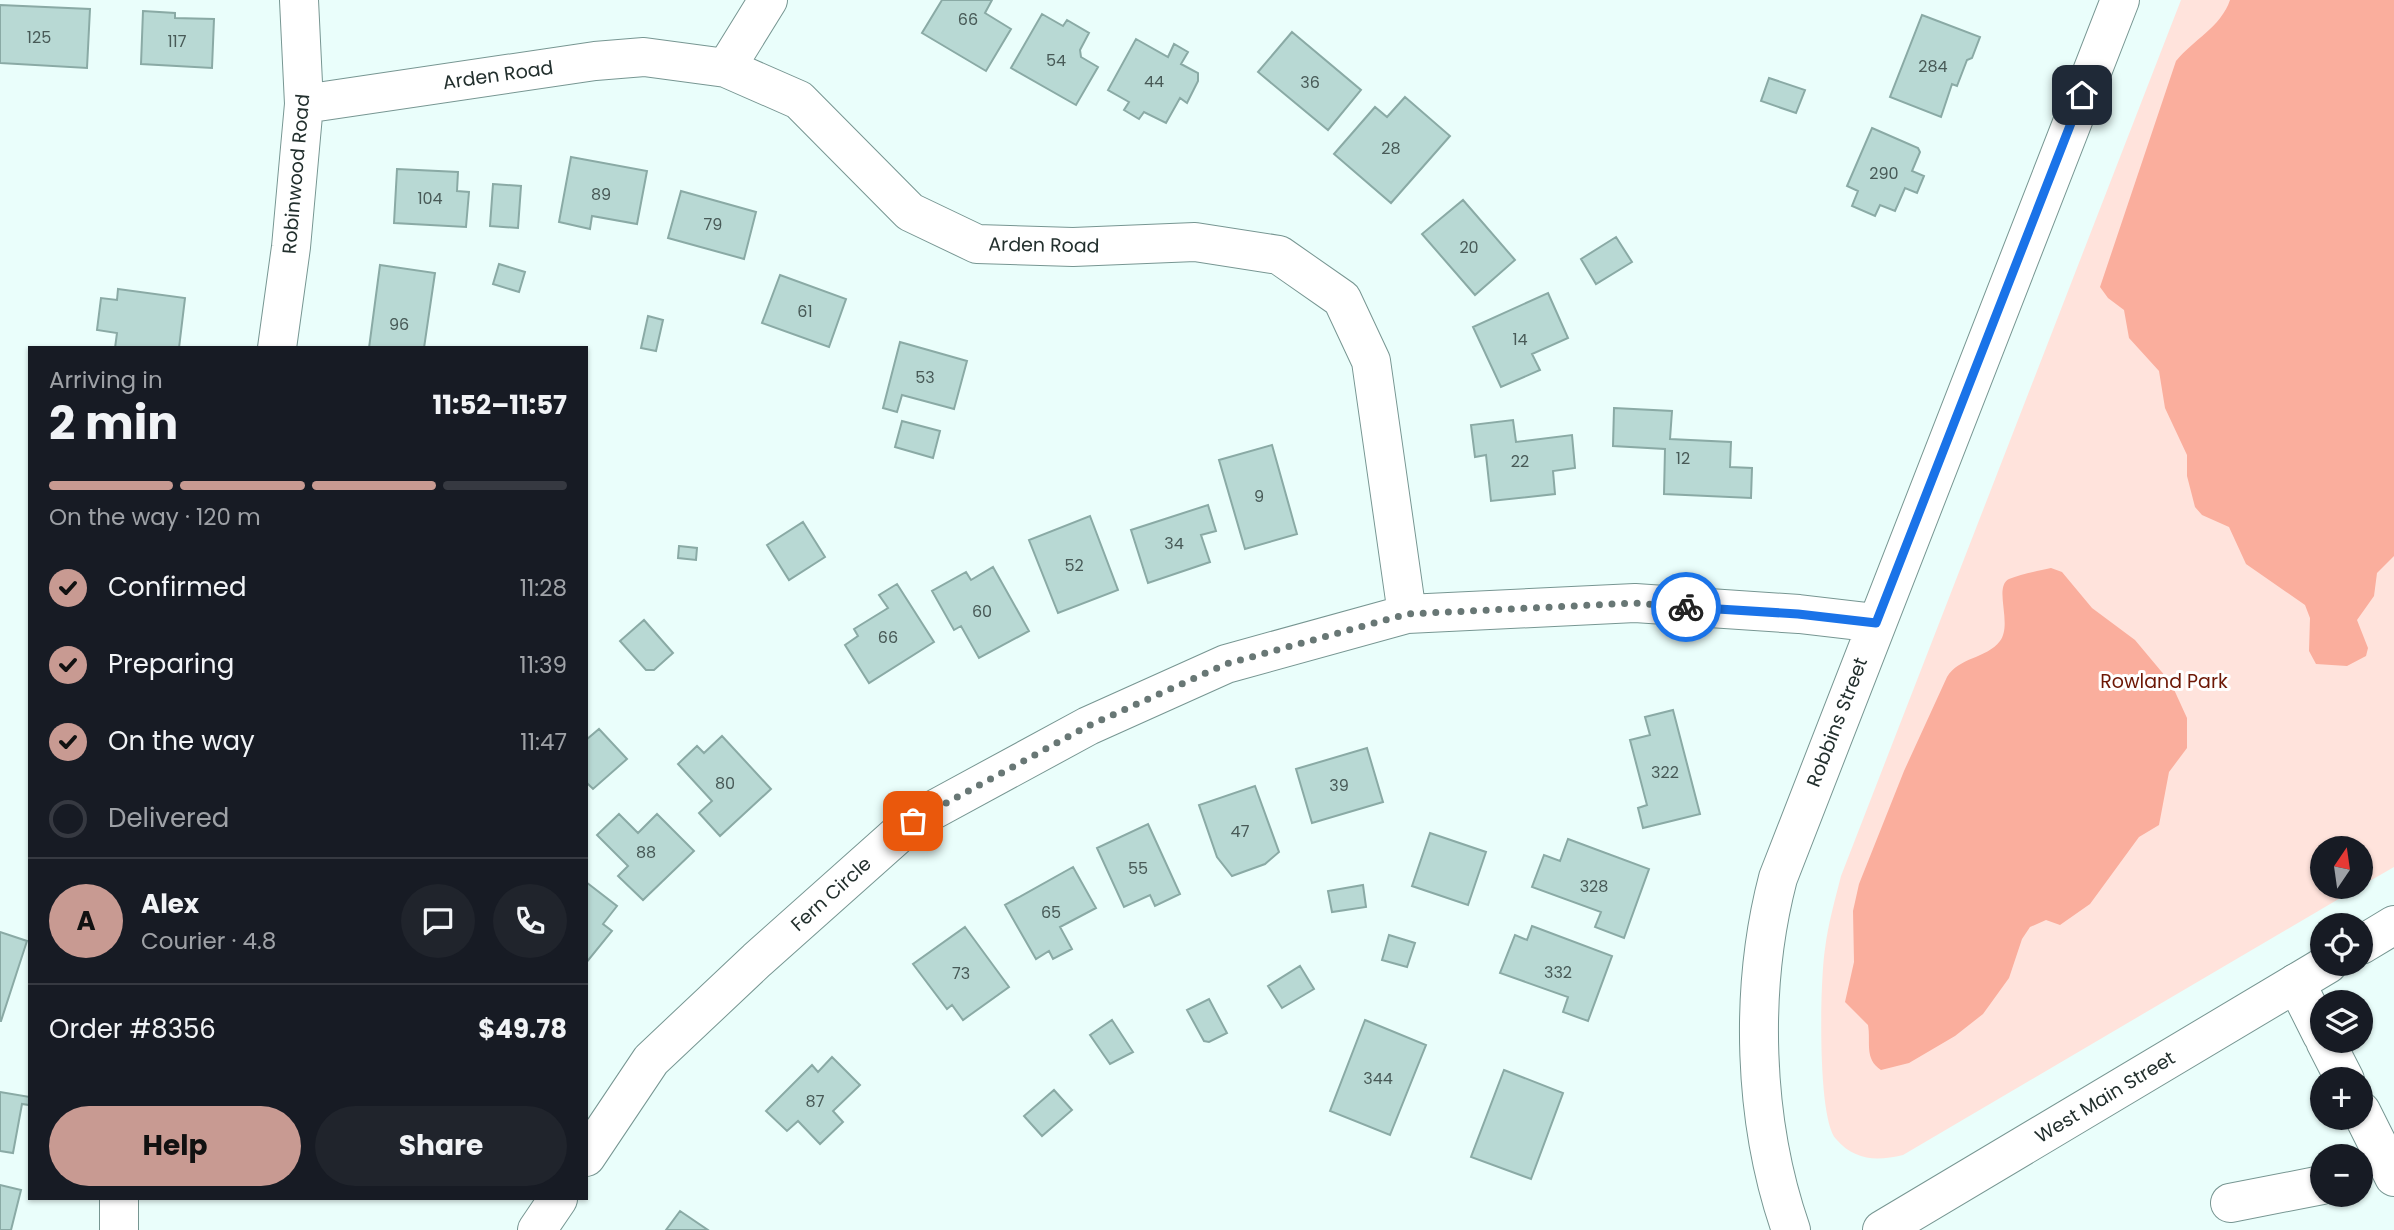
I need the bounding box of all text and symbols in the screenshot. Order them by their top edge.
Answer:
house number: 66 [958,8,978,31]
house number: 125 [27,26,51,49]
house number: 117 [168,30,187,53]
house number: 54 [1046,49,1066,72]
street label: Arden Road [441,54,555,96]
house number: 284 [1918,55,1948,78]
pin [2052,65,2112,125]
house number: 44 [1144,70,1164,93]
house number: 36 [1300,71,1320,94]
icon: home [2063,76,2101,114]
street label: Robinwood Road [276,93,316,255]
house number: 28 [1381,137,1401,160]
house number: 290 [1869,162,1899,185]
house number: 89 [591,183,611,206]
house number: 104 [417,187,443,210]
house number: 79 [704,213,722,236]
street label: Arden Road [988,231,1100,259]
house number: 20 [1459,236,1479,259]
house number: 61 [797,300,813,323]
house number: 96 [389,313,409,336]
house number: 14 [1512,328,1528,351]
text: Arriving in [49,364,163,396]
house number: 53 [915,366,935,389]
text: 11:52–11:57 [433,387,567,423]
text: 2 min [49,391,178,455]
house number: 12 [1676,447,1690,470]
house number: 22 [1511,450,1529,473]
house number: 9 [1254,485,1264,508]
text: On the way · 120 m [49,501,261,533]
house number: 34 [1164,532,1184,555]
house number: 52 [1064,554,1084,577]
icon: check [49,569,87,607]
text: Confirmed [108,569,246,605]
text: 11:28 [520,572,567,604]
courier [1651,572,1721,642]
icon: bike [1667,588,1705,626]
house number: 60 [972,600,992,623]
house number: 66 [878,626,898,649]
icon: check [49,646,87,684]
text: Preparing [108,646,234,682]
text: 11:39 [519,649,567,681]
street label: Robbins Street [1800,653,1874,791]
park label: Rowland Park [2100,668,2228,695]
icon: check [49,723,87,761]
text: On the way [108,723,255,759]
text: 11:47 [520,726,567,758]
house number: 322 [1651,761,1679,784]
house number: 80 [715,772,735,795]
house number: 39 [1329,774,1349,797]
pin [883,791,943,851]
text: Delivered [108,800,229,836]
icon: bag [894,802,932,840]
house number: 47 [1231,820,1250,843]
north arrow [2310,836,2373,900]
map controls [2310,836,2373,1207]
house number: 88 [636,841,656,864]
street label: Fern Circle [785,850,877,938]
house number: 55 [1128,857,1148,880]
house number: 328 [1580,875,1608,898]
button: chat [401,884,475,958]
button: phone [493,884,567,958]
text: Alex [141,886,199,922]
house number: 65 [1041,901,1061,924]
text: A [76,903,96,939]
button: locate [2310,913,2373,976]
text: Courier · 4.8 [141,925,276,957]
house number: 332 [1544,961,1572,984]
house number: 73 [952,962,970,985]
button: layers [2310,990,2373,1053]
text: Order #8356 [49,1011,216,1047]
text: $49.78 [478,1011,567,1047]
street label: West Main Street [2030,1044,2180,1150]
house number: 344 [1363,1067,1393,1090]
button: + [2310,1067,2373,1130]
house number: 87 [806,1090,825,1113]
button: Help [49,1106,301,1186]
button: Share [315,1106,567,1186]
button: − [2310,1144,2373,1207]

